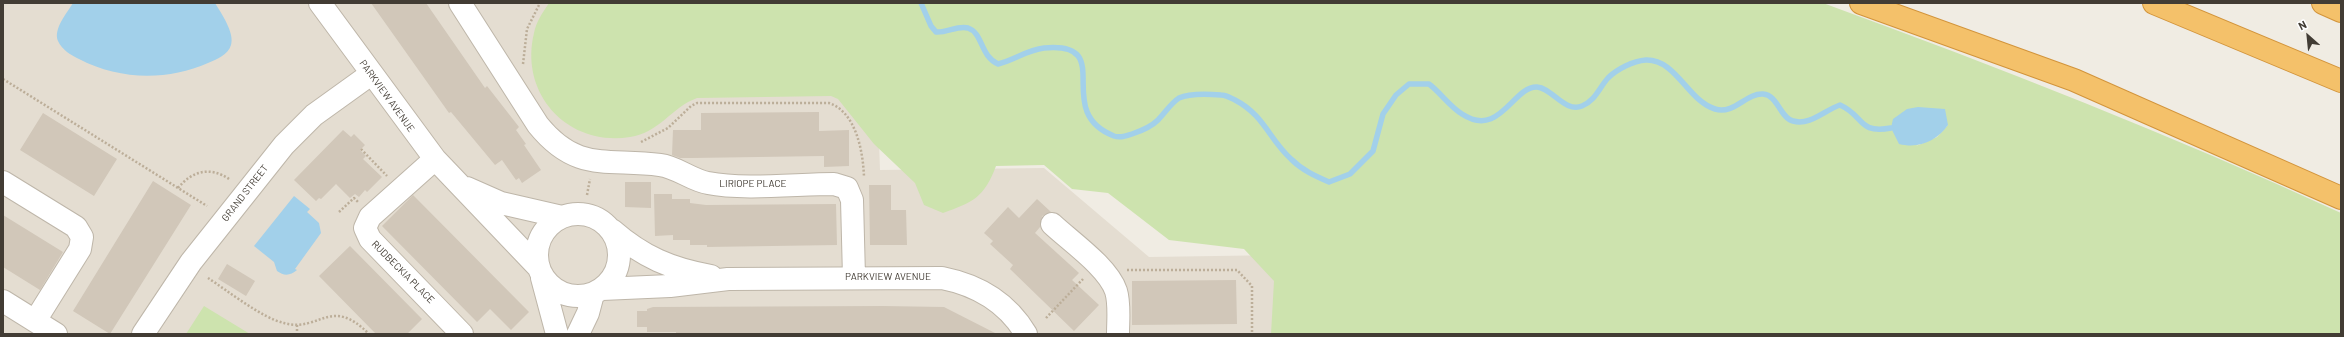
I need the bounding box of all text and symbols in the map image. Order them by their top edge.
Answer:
north arrow [2288,16,2328,56]
text: N [2296,17,2309,32]
street label: PARKVIEW AVENUE [357,58,417,134]
street label: GRAND STREET [219,162,271,224]
street label: LIRIOPE PLACE [719,178,787,190]
street label: RUDBECKIA PLACE [369,238,437,306]
street label: PARKVIEW AVENUE [845,271,931,283]

